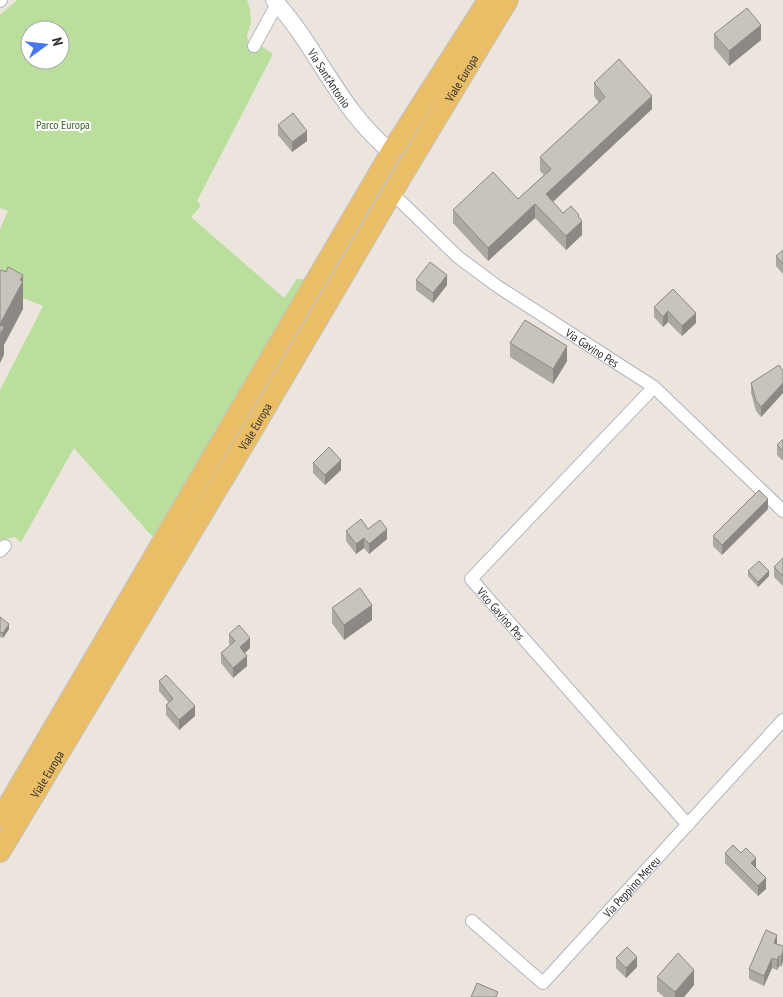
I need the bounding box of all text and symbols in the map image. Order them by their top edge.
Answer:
north arrow [20,20,70,70]
text: N [48,36,67,48]
street label: Via Sant'Antonio [304,45,355,111]
street label: Viale Europa [441,52,481,105]
park label: Parco Europa [36,117,90,132]
street label: Via Gavino Pes [562,324,622,370]
street label: Viale Europa [234,400,274,454]
street label: Vico Gavino Pes [473,583,528,643]
street label: Viale Europa [26,748,67,801]
street label: Via Peppino Mereu [599,853,663,921]

